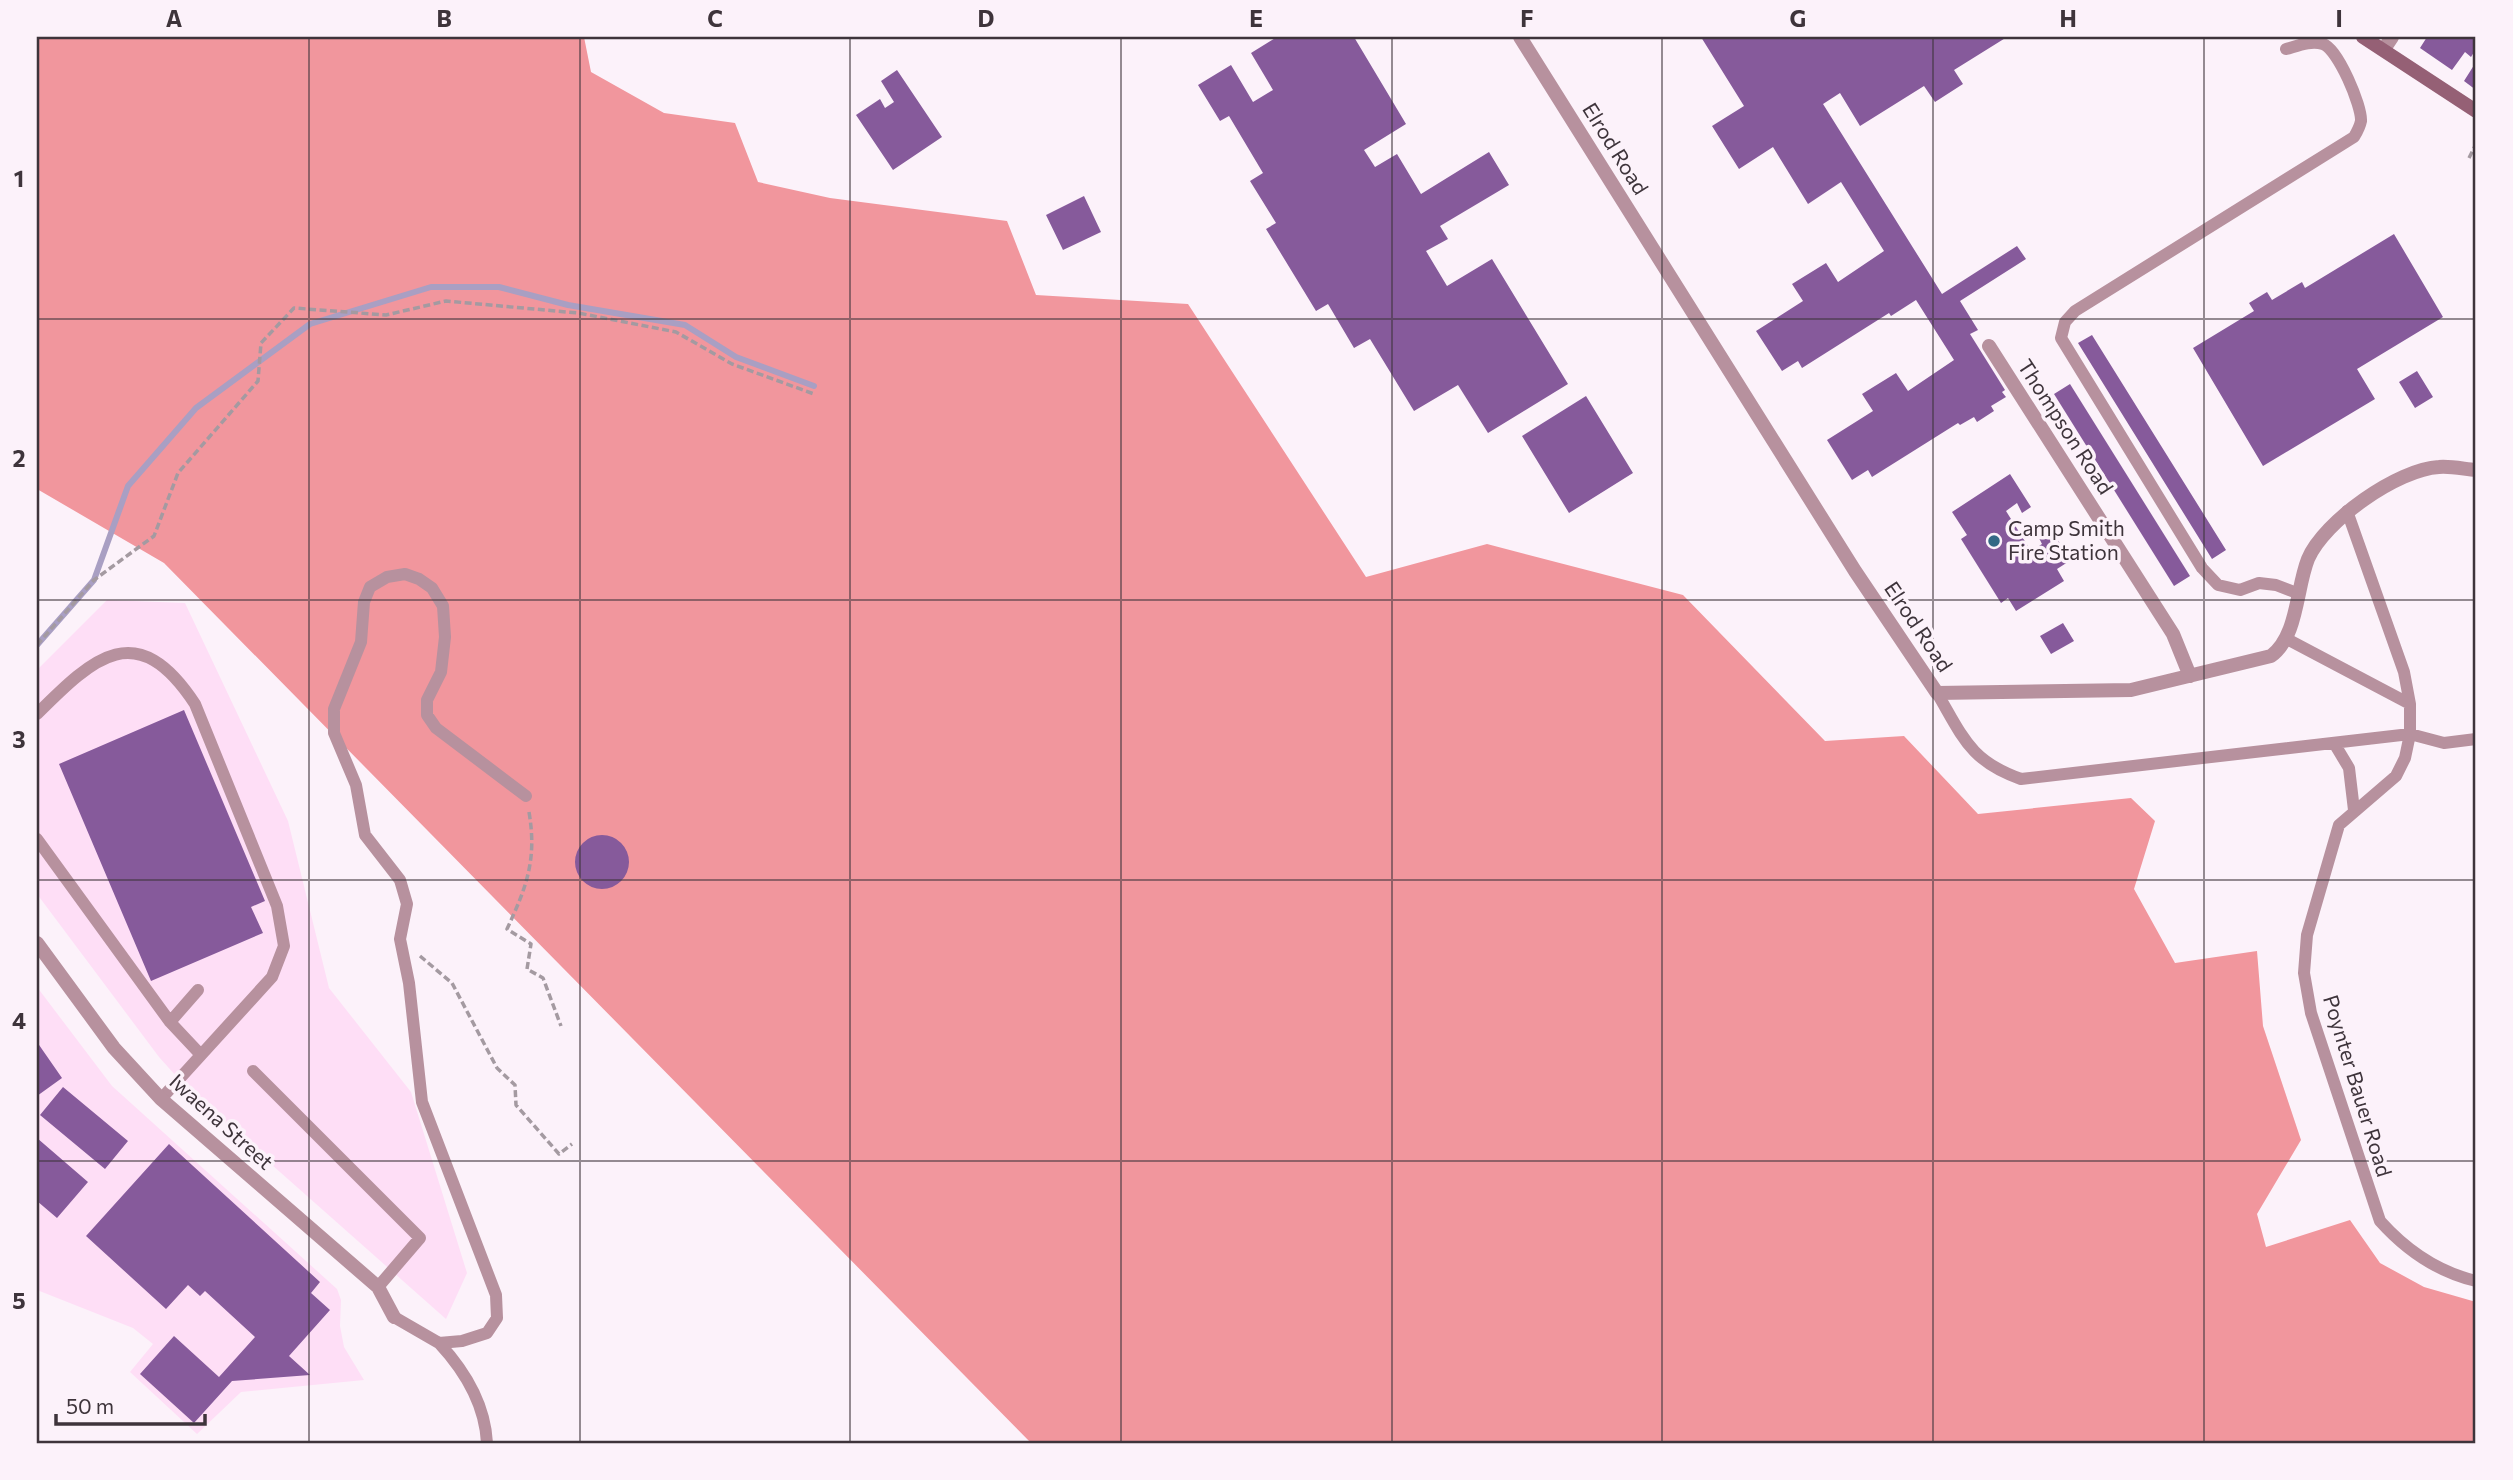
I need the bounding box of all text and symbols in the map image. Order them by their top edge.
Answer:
text: A [166,4,183,32]
text: B [436,4,452,32]
text: C [707,4,723,32]
text: D [978,4,995,32]
text: E [1249,4,1263,32]
text: F [1520,4,1534,32]
text: G [1790,4,1806,32]
text: H [2059,4,2077,32]
text: I [2335,4,2343,32]
street label: Elrod Road [1578,98,1654,199]
text: 1 [14,164,24,192]
street label: Thompson Road [2013,354,2119,498]
text: 2 [12,444,26,472]
place label: Camp Smith Fire Station [2008,515,2125,564]
marker: Camp Smith Fire Station [1986,533,2002,549]
street label: Elrod Road [1880,576,1959,676]
text: 3 [12,725,26,753]
street label: Poynter Bauer Road [2319,992,2398,1179]
text: 4 [12,1006,26,1034]
street label: Iwaena Street [165,1068,279,1174]
text: 5 [12,1286,26,1314]
scale bar [56,1382,205,1426]
text: 50 m [66,1393,114,1418]

